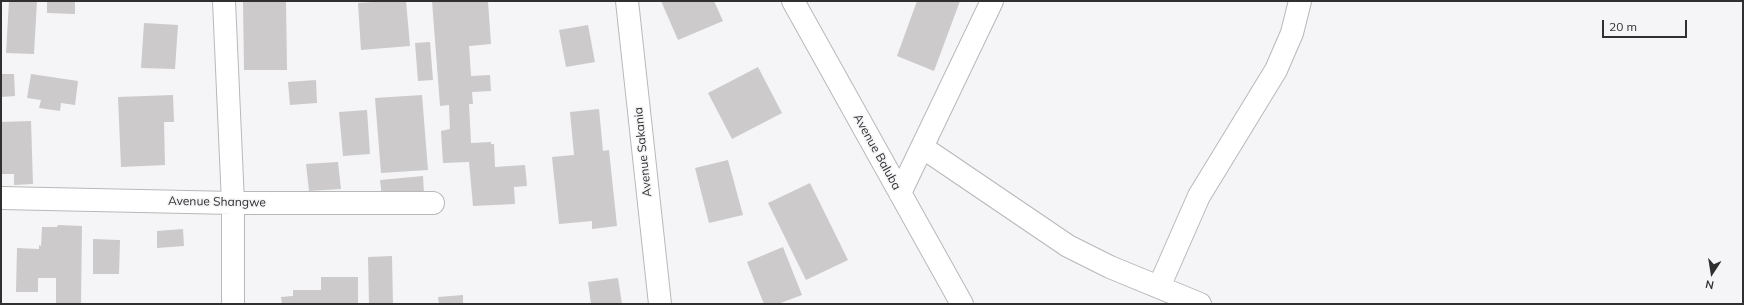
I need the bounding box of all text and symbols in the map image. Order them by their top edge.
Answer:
scale bar [1604,12,1689,38]
text: 20 m [1609,19,1637,34]
street label: Avenue Sakania [631,106,655,198]
street label: Avenue Baluba [850,112,904,192]
street label: Avenue Shangwe [168,194,266,210]
north arrow [1692,253,1732,293]
text: N [1704,277,1715,292]

